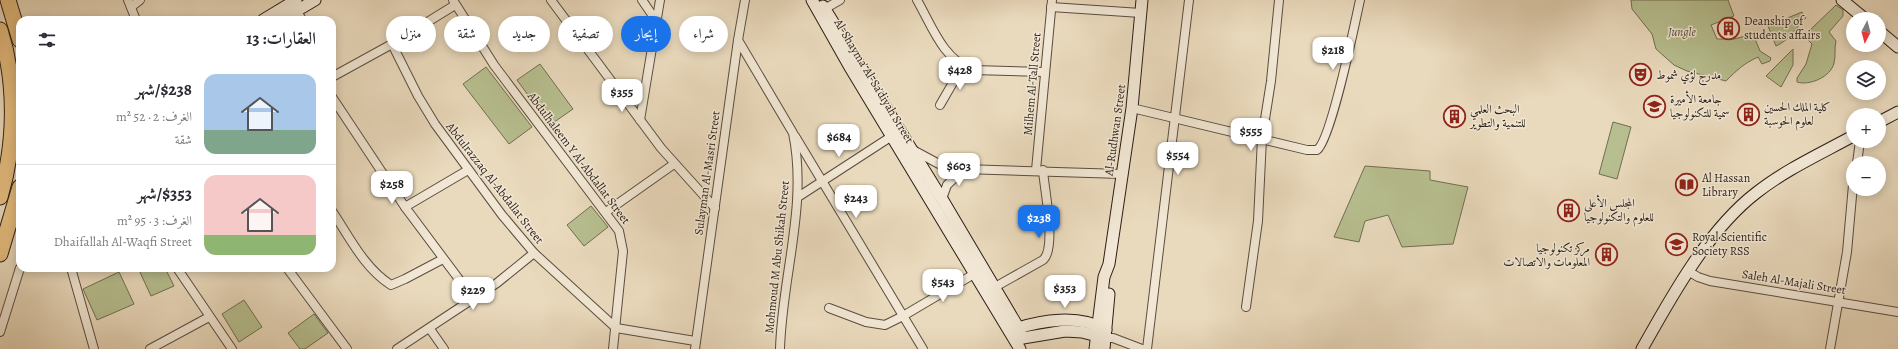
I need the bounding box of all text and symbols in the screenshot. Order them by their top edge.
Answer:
north arrow [1846,12,1886,52]
map controls [1846,12,1886,196]
place label: Deanship of students affairs [1744,13,1820,43]
street label: Al-Shayma' Al-Sa'diyah Street [830,15,918,146]
building icon: Deanship of students affairs [1715,15,1741,41]
chip: منزل [386,16,436,52]
chip: شقة [444,16,490,52]
chip: جديد [498,16,550,52]
chip: تصفية [558,16,613,52]
chip: إيجار [621,16,671,52]
chip: شراء [679,16,728,52]
park label: Jungle [1667,24,1697,40]
text: العقارات: 13 [246,27,316,50]
icon: filters [36,29,58,51]
street label: Milhem Al-Tall Street [1020,32,1044,136]
pin: $218 [1309,37,1357,71]
text: $218 [1321,41,1345,58]
pin: $428 [936,57,984,91]
button: layers [1846,60,1886,100]
text: $428 [948,61,972,78]
theatre icon: مدرج لؤي شموط [1628,62,1654,88]
place label: مدرج لؤي شموط [1656,67,1721,86]
text: $238/شهر [135,78,192,101]
pin: $355 [598,79,646,113]
text: $355 [611,83,633,100]
street label: Al-Rudhwan Street [1101,83,1129,178]
street label: Abdulhaleem Y Al-Abdallat Street [523,88,634,227]
icon: home [236,90,284,138]
place label: جامعة الأميرة سمية للتكنولوجيا [1670,90,1730,121]
school or university icon: جامعة الأميرة سمية للتكنولوجيا [1642,93,1668,119]
place label: كلية الملك الحسين لعلوم الحوسبة [1764,99,1831,132]
place label: البحث العلمي للتنمية والتطوير [1468,101,1526,131]
building icon: كلية الملك الحسين لعلوم الحوسبة [1736,101,1762,127]
building icon: البحث العلمي للتنمية والتطوير [1441,103,1467,129]
text: الغرف: 2 · 52 m² [116,108,192,125]
button: + [1846,108,1886,148]
street label: Sulayman Al-Masri Street [690,110,724,236]
street label: Abdulrazzaq Al-Abdallat Street [442,118,547,247]
pin: $555 [1227,118,1275,152]
text: $555 [1240,122,1262,139]
pin: $684 [815,124,863,158]
text: $684 [827,128,851,145]
text: شقة [175,131,192,148]
pin: $554 [1154,142,1202,176]
text: $554 [1166,146,1190,163]
pin: $603 [935,153,983,187]
button: − [1846,156,1886,196]
text: $603 [947,157,971,174]
place label: Al Hassan Library [1701,170,1751,200]
pin: $258 [368,171,416,205]
library icon: Al Hassan Library [1673,172,1699,198]
text: $258 [380,175,404,192]
street label: Mohmoud M Abu Shikah Street [761,180,793,334]
text: $353/شهر [137,182,192,205]
pin: $243 [832,185,880,219]
text: $243 [844,189,868,206]
icon: home [236,191,284,239]
place label: المجلس الأعلى للعلوم والتكنولوجيا [1584,194,1654,228]
building icon: المجلس الأعلى للعلوم والتكنولوجيا [1555,197,1581,223]
pin: $238 [1015,205,1063,239]
text: $238 [1027,209,1051,226]
text: الغرف: 3 · 95 m² [117,212,192,229]
place label: Royal Scientific Society RSS [1692,229,1767,259]
school or university icon: Royal Scientific Society RSS [1664,231,1690,257]
text: Dhaifallah Al-Waqfi Street [54,233,192,250]
place label: مركز تكنولوجيا المعلومات والاتصالات [1503,240,1590,270]
building icon: مركز تكنولوجيا المعلومات والاتصالات [1593,242,1619,268]
street label: Saleh Al-Majali Street [1741,266,1847,298]
pin: $543 [919,269,967,303]
text: $543 [931,273,955,290]
pin: $353 [1041,275,1089,309]
pin: $229 [449,277,497,311]
text: $353 [1054,279,1076,296]
text: $229 [461,281,485,298]

